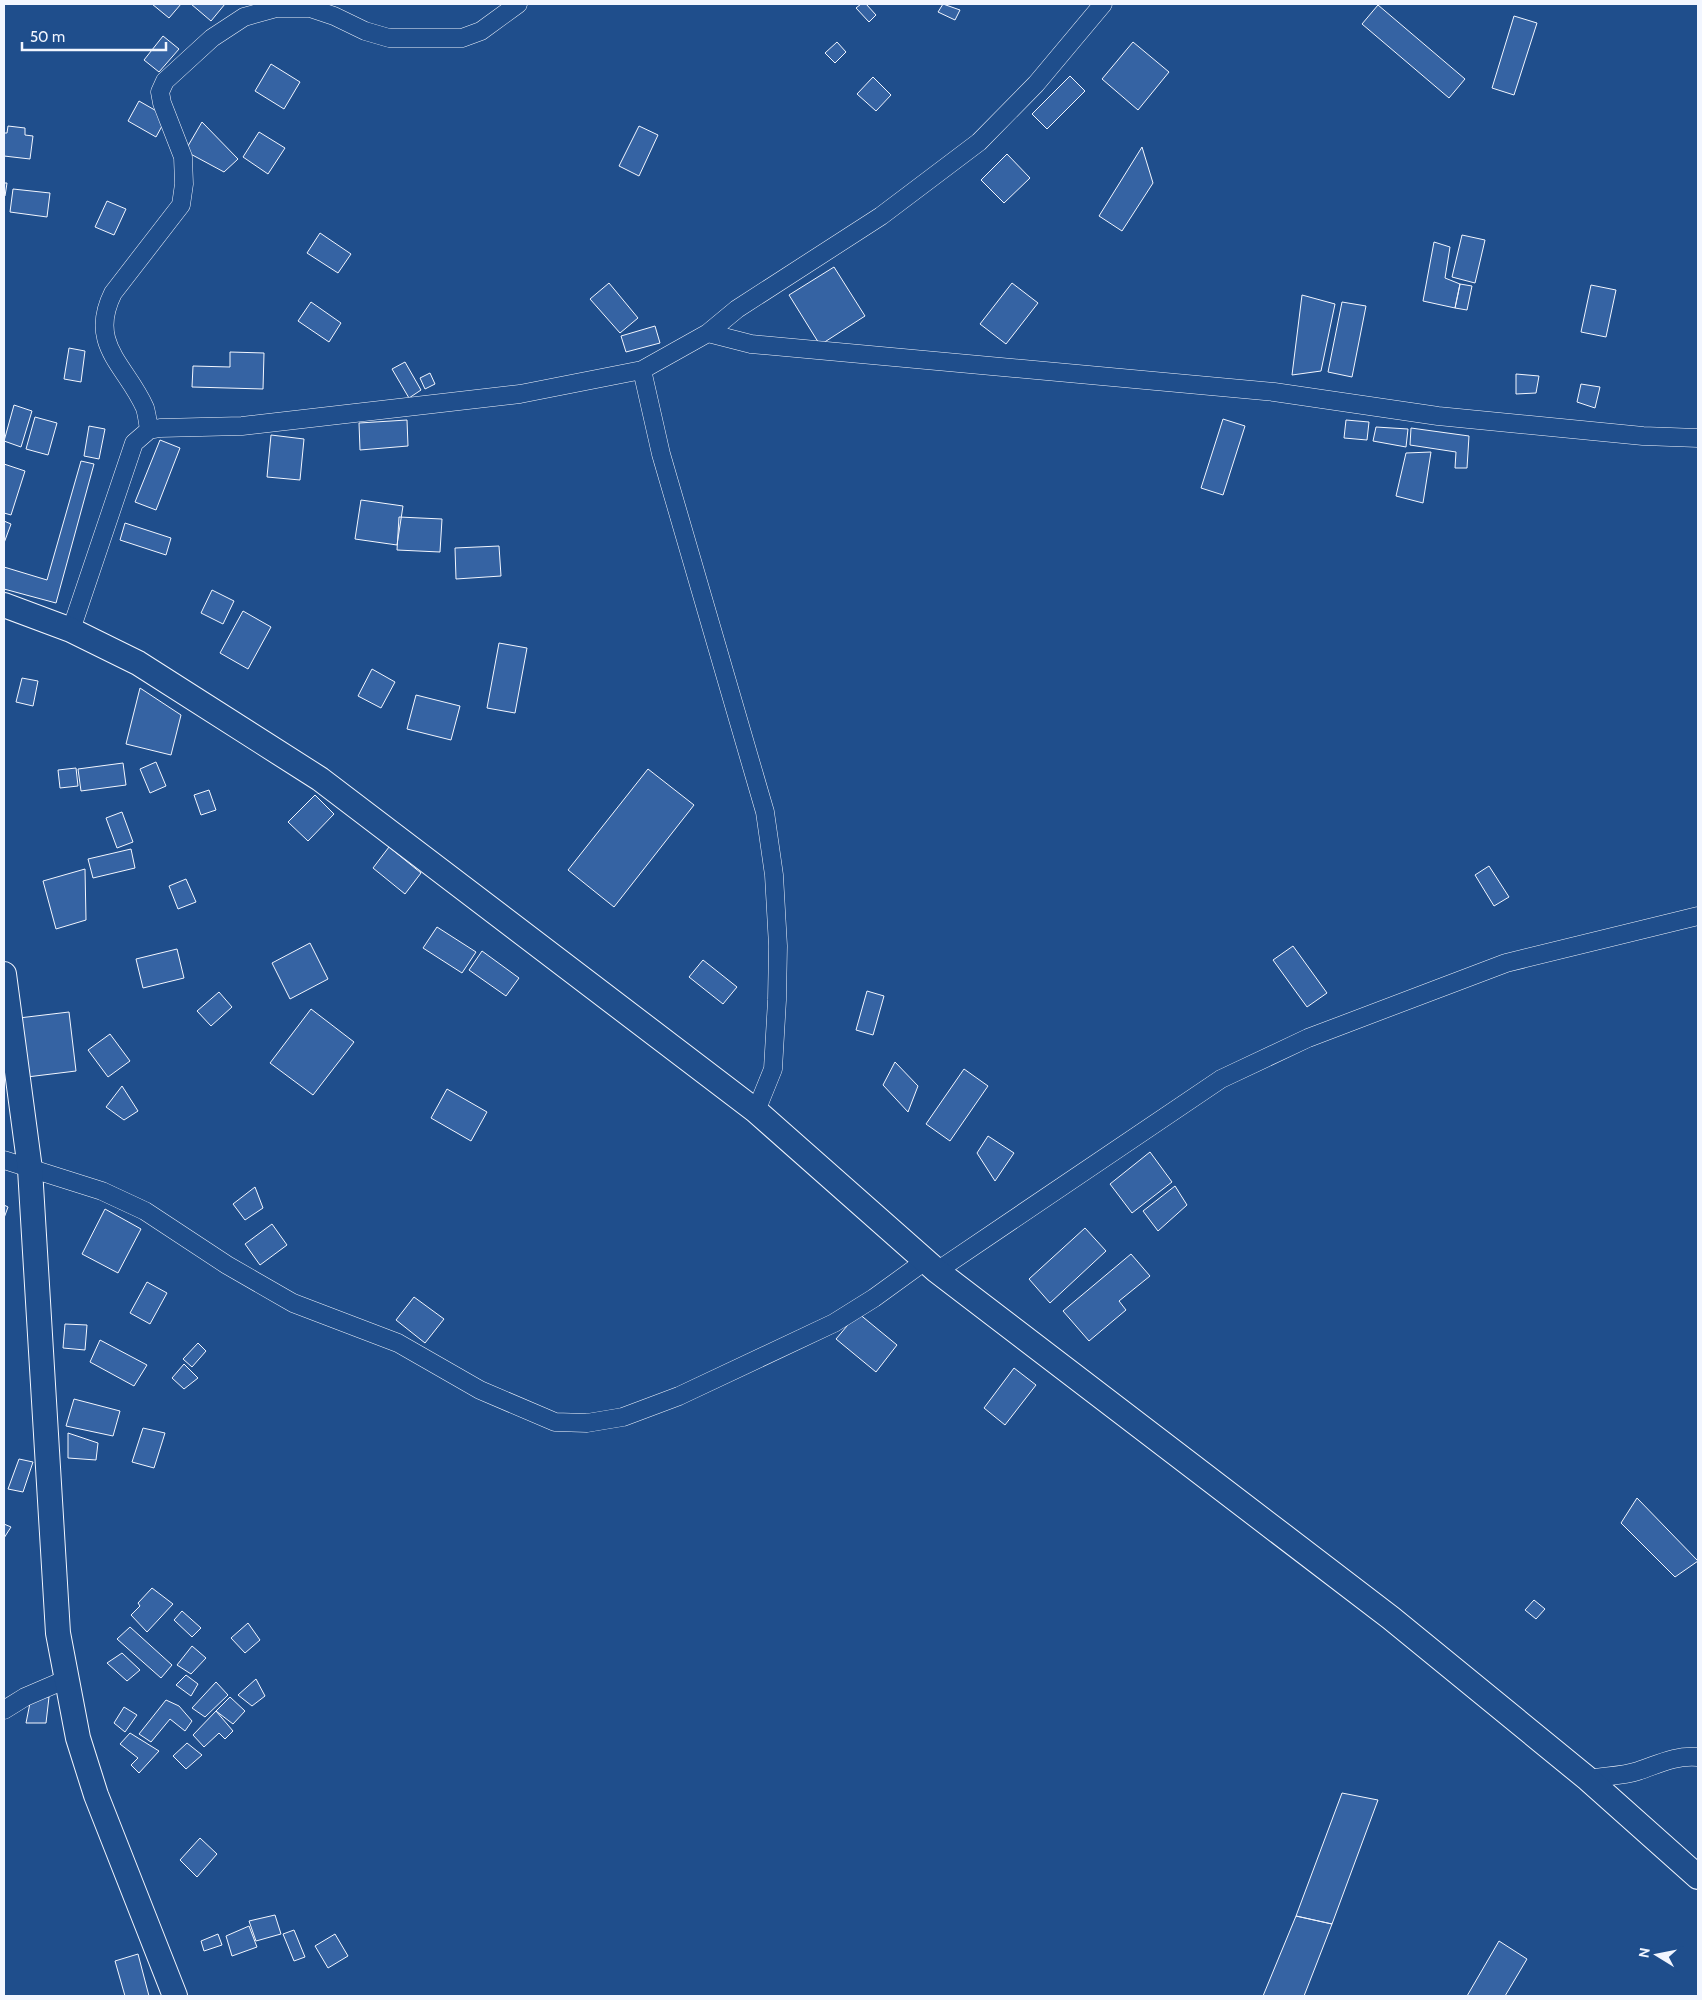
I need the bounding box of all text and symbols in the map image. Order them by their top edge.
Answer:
scale bar [22,20,166,52]
text: 50 m [30,28,65,46]
north arrow [1632,1930,1682,1980]
text: N [1634,1946,1654,1959]

